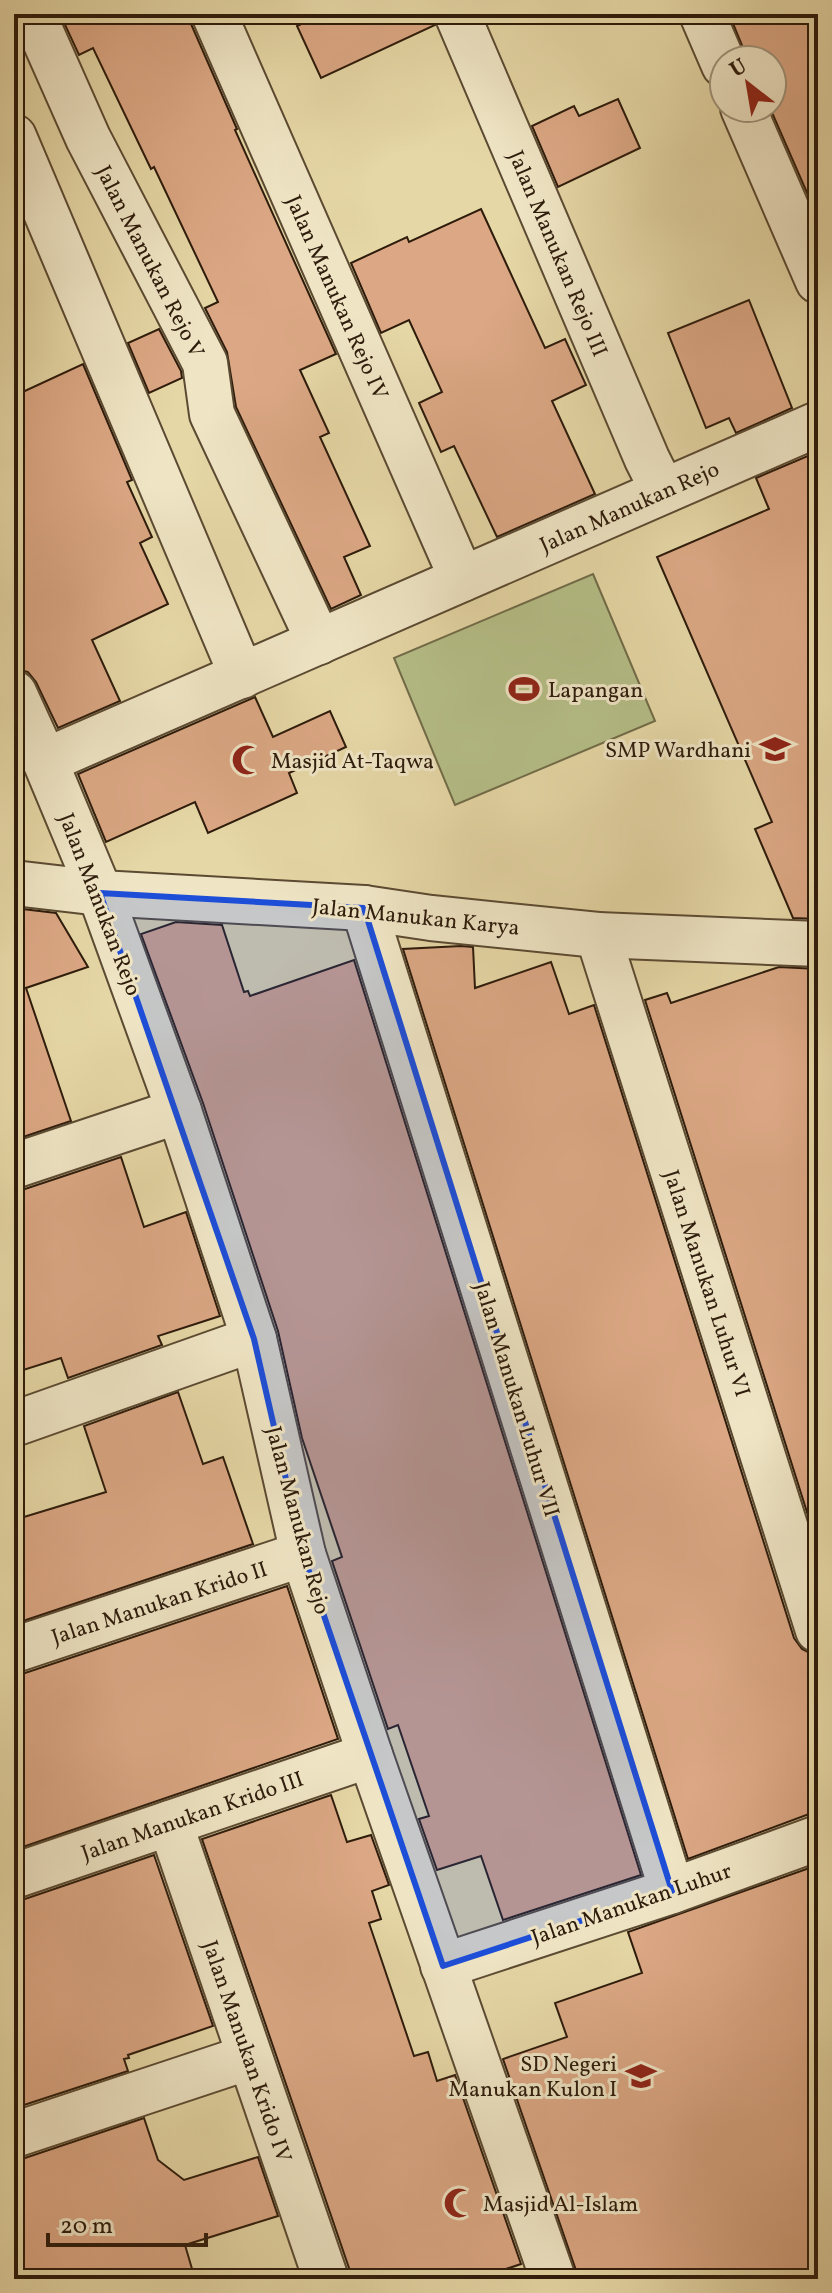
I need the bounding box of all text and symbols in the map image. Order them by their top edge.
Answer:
north arrow [708,44,788,124]
text: U [725,52,753,86]
street label: Jalan Manukan Rejo III [499,146,614,362]
street label: Jalan Manukan Rejo V [87,160,211,364]
street label: Jalan Manukan Rejo IV [277,191,395,405]
street label: Jalan Manukan Rejo [535,455,725,562]
sports icon: Lapangan [507,672,541,706]
place label: Lapangan [548,676,643,707]
school or university icon: SMP Wardhani [758,732,792,766]
place label: SMP Wardhani [605,736,751,767]
mosque icon: Masjid At-Taqwa [230,743,264,777]
place label: Masjid At-Taqwa [271,747,434,778]
street label: Jalan Manukan Rejo [49,809,148,1001]
street label: Jalan Manukan Karya [310,892,521,945]
street label: Jalan Manukan Luhur VI [654,1166,757,1401]
street label: Jalan Manukan Luhur VII [465,1278,566,1521]
street label: Jalan Manukan Rejo [257,1423,337,1618]
street label: Jalan Manukan Krido II [48,1555,272,1654]
street label: Jalan Manukan Krido III [77,1765,308,1870]
street label: Jalan Manukan Luhur [527,1856,736,1954]
street label: Jalan Manukan Krido IV [193,1937,298,2167]
place label: SD Negeri Manukan Kulon I [449,2050,617,2106]
school or university icon: SD Negeri Manukan Kulon I [624,2059,658,2093]
mosque icon: Masjid Al-Islam [442,2186,476,2220]
place label: Masjid Al-Islam [483,2190,638,2221]
scale bar [48,2197,206,2247]
text: 20 m [60,2210,113,2244]

